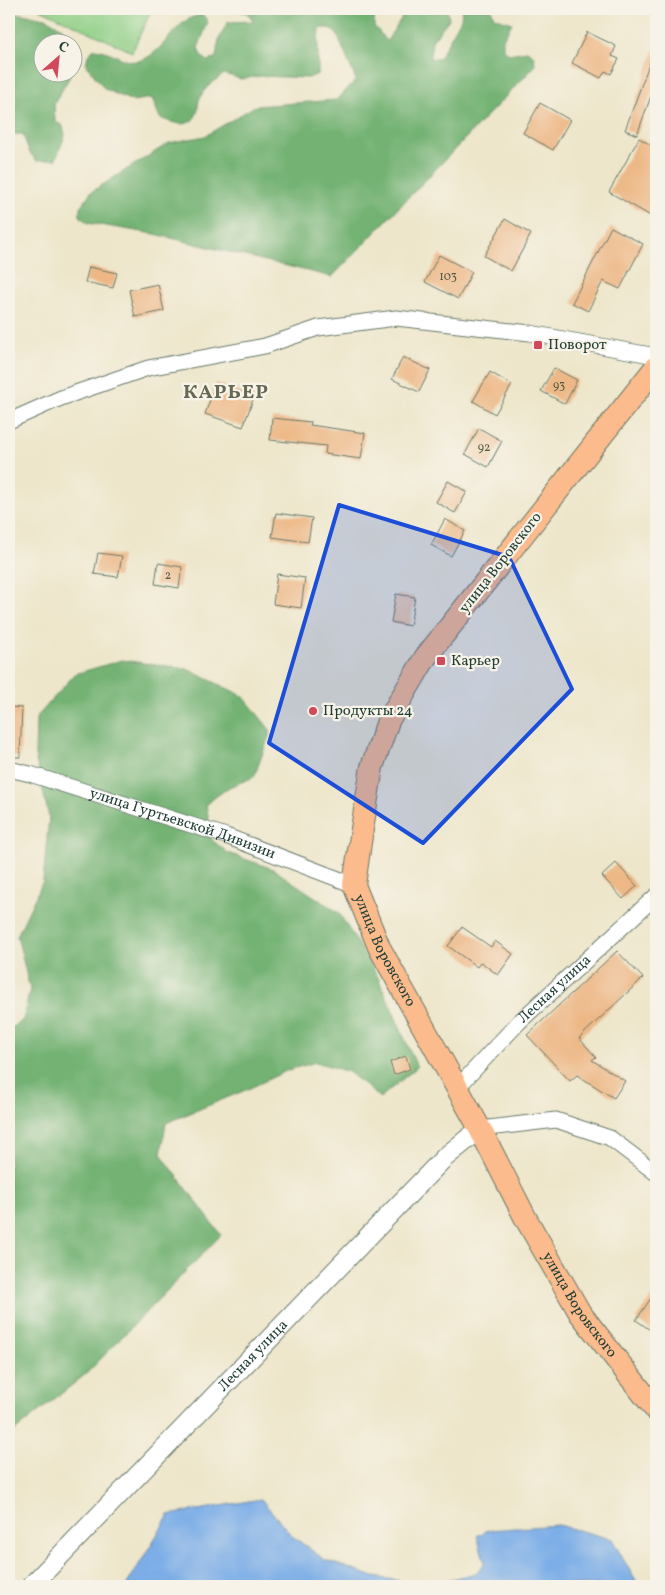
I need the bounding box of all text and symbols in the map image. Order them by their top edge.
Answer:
north arrow [32,32,82,82]
text: С [55,37,72,58]
house number: 103 [439,269,457,285]
place label: Поворот [548,335,607,356]
marker: Поворот [532,339,544,351]
house number: 93 [553,378,565,394]
district label: КАРЬЕР [183,379,269,407]
house number: 92 [478,440,490,456]
street label: улица Воровского [455,508,547,618]
house number: 2 [165,568,171,584]
place label: Карьер [451,651,500,672]
marker: Карьер [435,655,447,667]
place label: Продукты 24 [323,701,413,722]
marker: Продукты 24 [307,705,319,717]
street label: улица Гуртьевской Дивизии [87,783,279,864]
street label: улица Воровского [348,891,421,1011]
street label: Лесная улица [513,950,596,1028]
street label: улица Воровского [537,1248,622,1362]
street label: Лесная улица [213,1315,293,1396]

